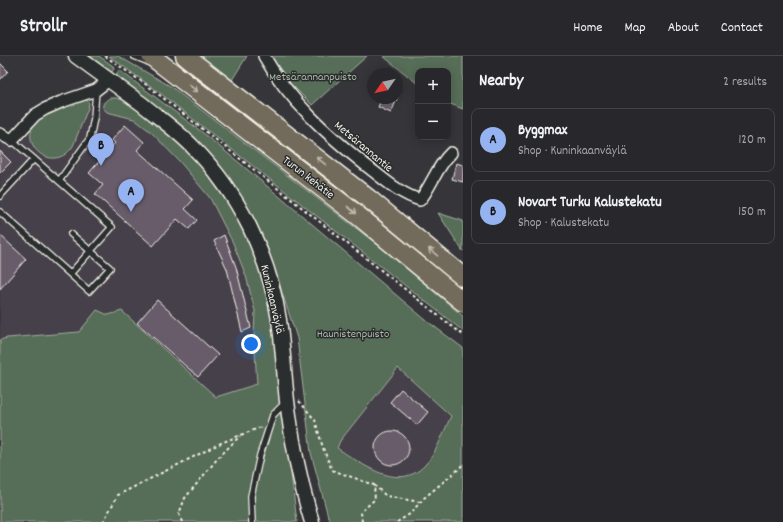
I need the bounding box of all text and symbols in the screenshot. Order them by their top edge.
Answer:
text: Strollr [20,14,67,41]
text: Home [573,18,602,38]
text: Map [624,18,646,38]
text: About [668,18,699,38]
text: Contact [721,18,763,38]
north arrow [367,68,403,104]
map controls [415,68,451,140]
button: + [415,68,451,104]
park label: Metsärannanpuisto [269,69,357,86]
text: Nearby [479,70,523,94]
text: 2 results [723,73,767,92]
one-way arrow [188,84,199,92]
button: − [415,104,451,140]
street label: Metsärannantie [330,117,396,177]
text: Byggmax [518,120,567,142]
text: A [489,131,497,150]
text: 120 m [738,131,766,150]
pin: B [88,133,114,166]
text: Shop · Kuninkaanväylä [518,142,627,161]
street label: Turun kehätie [279,153,338,204]
one-way arrow [315,157,326,166]
pin: A [118,179,144,212]
text: Novart Turku Kalustekatu [518,192,662,214]
text: B [490,203,496,222]
text: 150 m [738,203,766,222]
one-way arrow [346,206,357,215]
text: Shop · Kalustekatu [518,214,609,233]
one-way arrow [428,247,438,256]
street label: Kuninkaanväylä [255,263,288,336]
park label: Haunistenpuisto [317,326,389,343]
your location [241,334,261,354]

